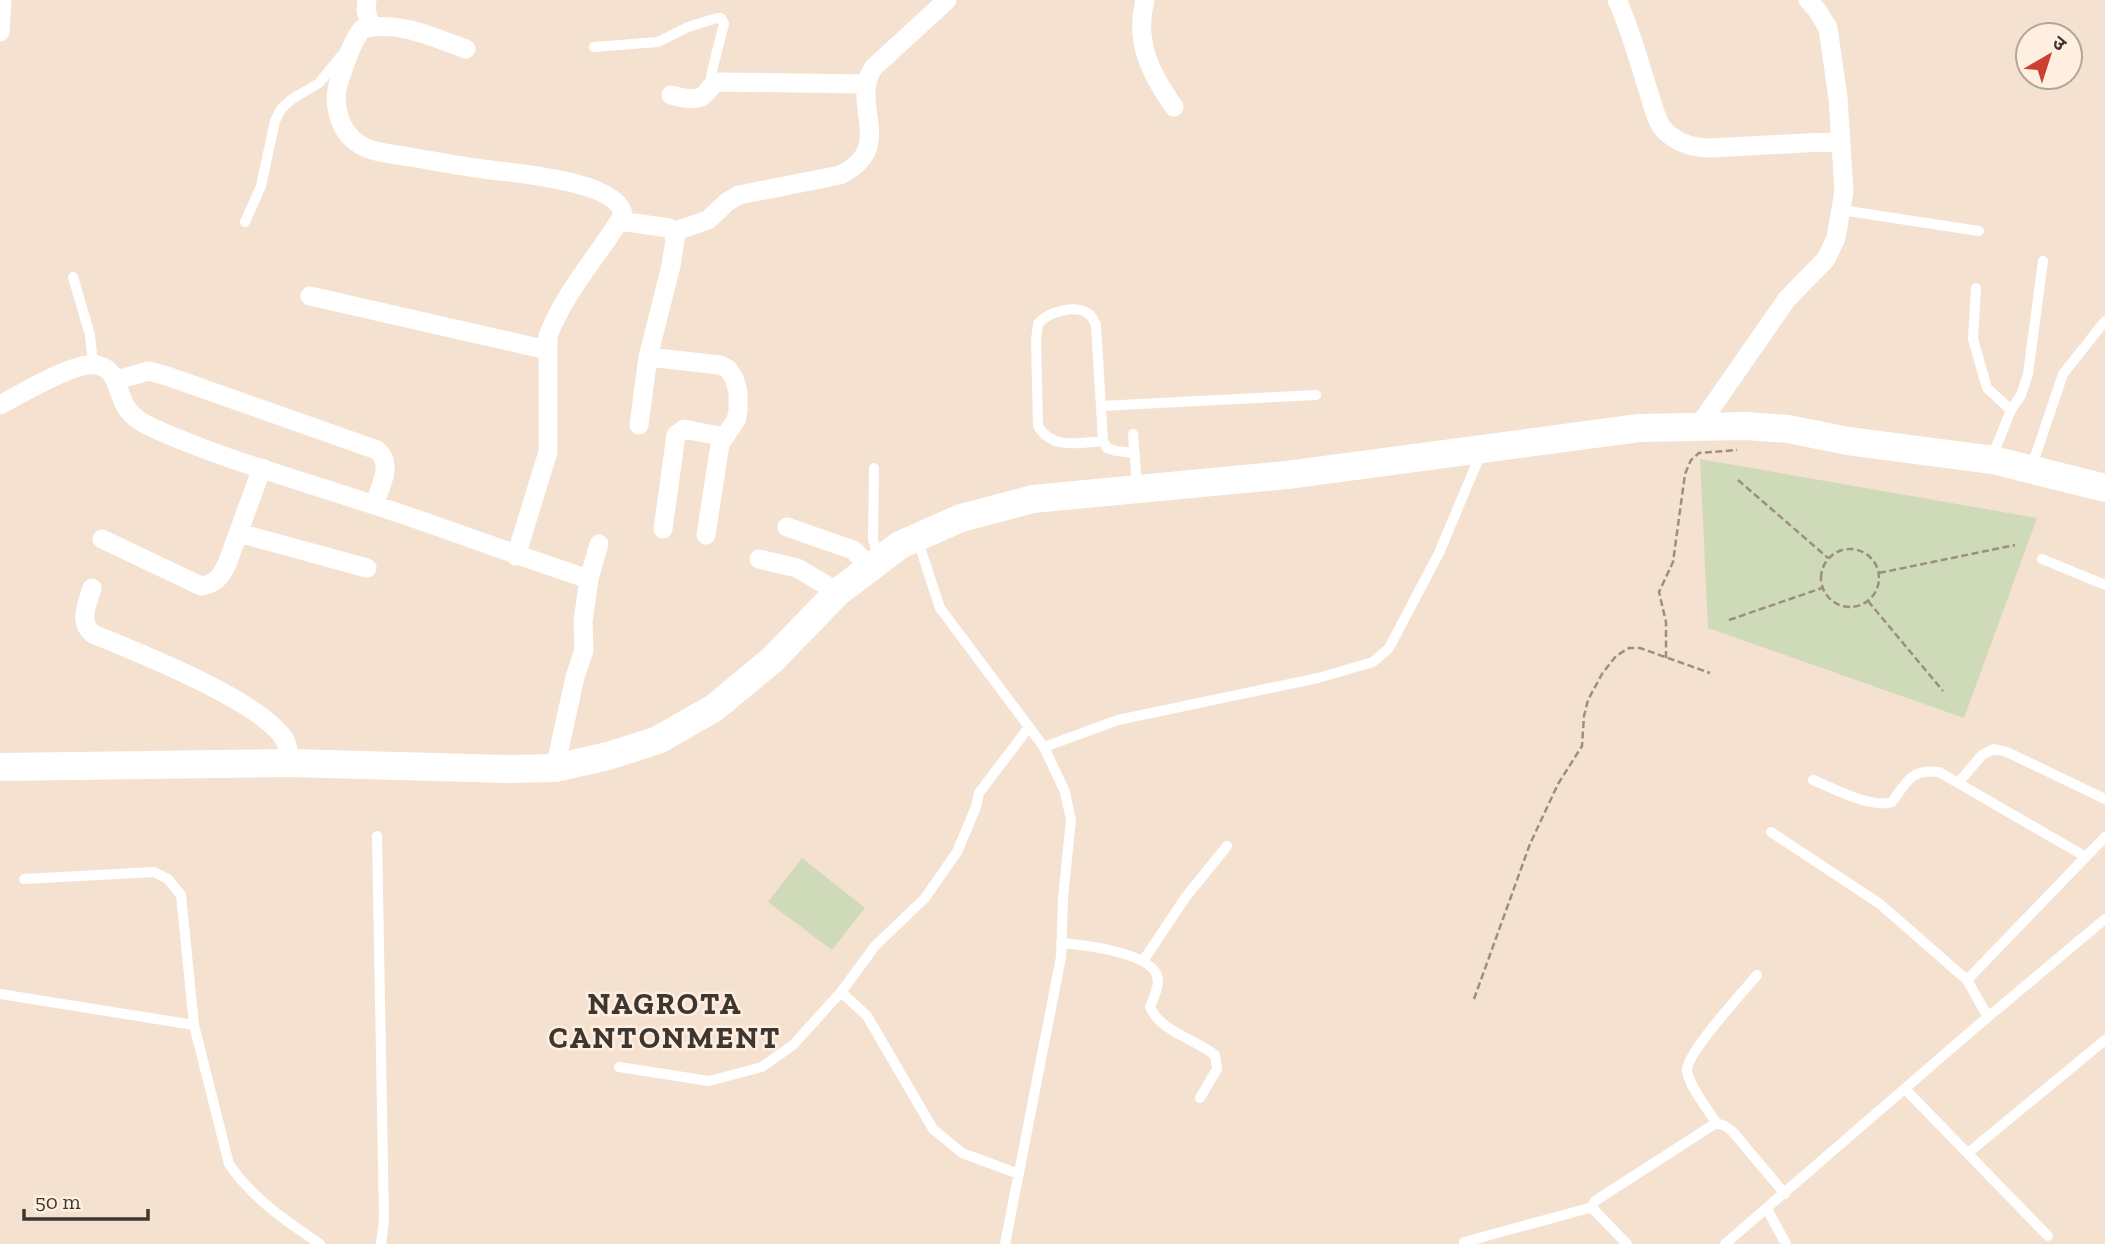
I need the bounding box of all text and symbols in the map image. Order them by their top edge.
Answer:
north arrow [2014,21,2084,91]
text: उ [2048,31,2072,56]
district label: NAGROTA CANTONMENT [548,986,782,1056]
scale bar [24,1178,149,1222]
text: 50 m [35,1189,81,1214]

